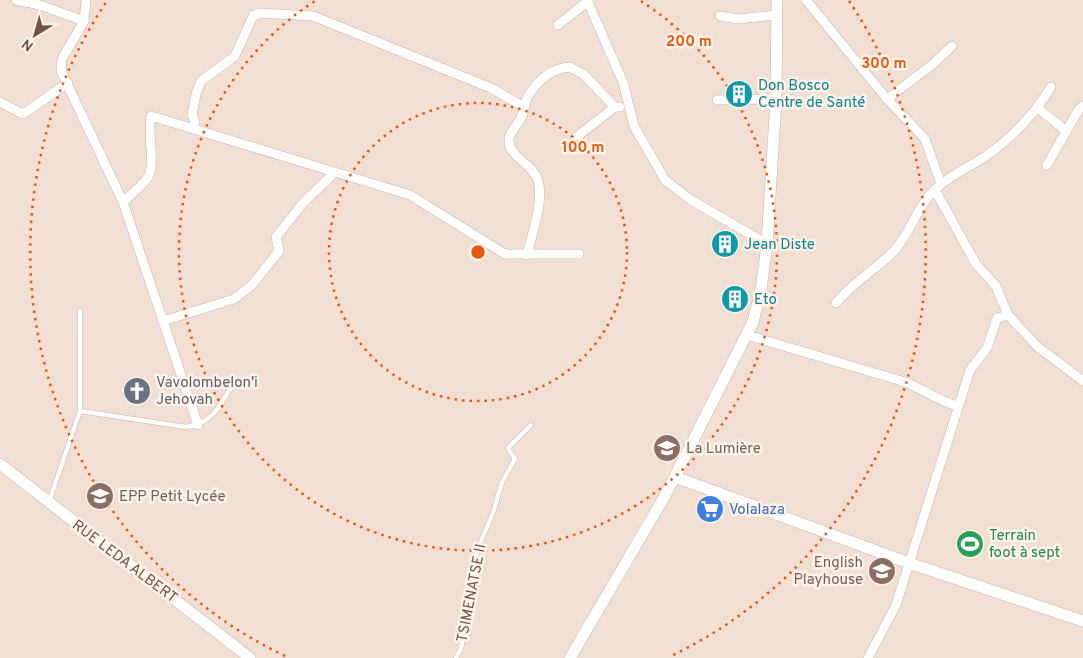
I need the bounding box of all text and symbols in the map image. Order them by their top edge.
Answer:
north arrow [10,10,60,60]
text: 200 m [666,33,712,52]
text: N [19,34,37,54]
text: 300 m [861,55,907,74]
place label: Don Bosco Centre de Santé [758,77,865,113]
building icon: Don Bosco Centre de Santé [724,79,754,109]
text: 100 m [562,139,604,158]
building icon: Jean Diste [710,229,740,259]
place label: Jean Diste [744,236,815,255]
centre of rings [469,243,487,261]
building icon: Eto [720,284,750,314]
place label: Eto [754,291,777,310]
place label: Vavolombelon'i Jehovah [156,374,258,410]
church icon: Vavolombelon'i Jehovah [122,376,152,406]
school or university icon: La Lumière [652,433,682,463]
place label: La Lumière [686,440,761,459]
school or university icon: EPP Petit Lycée [85,481,115,511]
place label: EPP Petit Lycée [119,488,226,507]
supermarket icon: Volalaza [695,494,725,524]
place label: Volalaza [729,501,785,520]
street label: RUE LEDA ALBERT [68,516,181,608]
place label: Terrain foot à sept [989,527,1060,563]
sports icon: Terrain foot à sept [955,529,985,559]
street label: TSIMENATSE II [454,542,491,644]
place label: English Playhouse [793,554,863,590]
school or university icon: English Playhouse [867,556,897,586]

